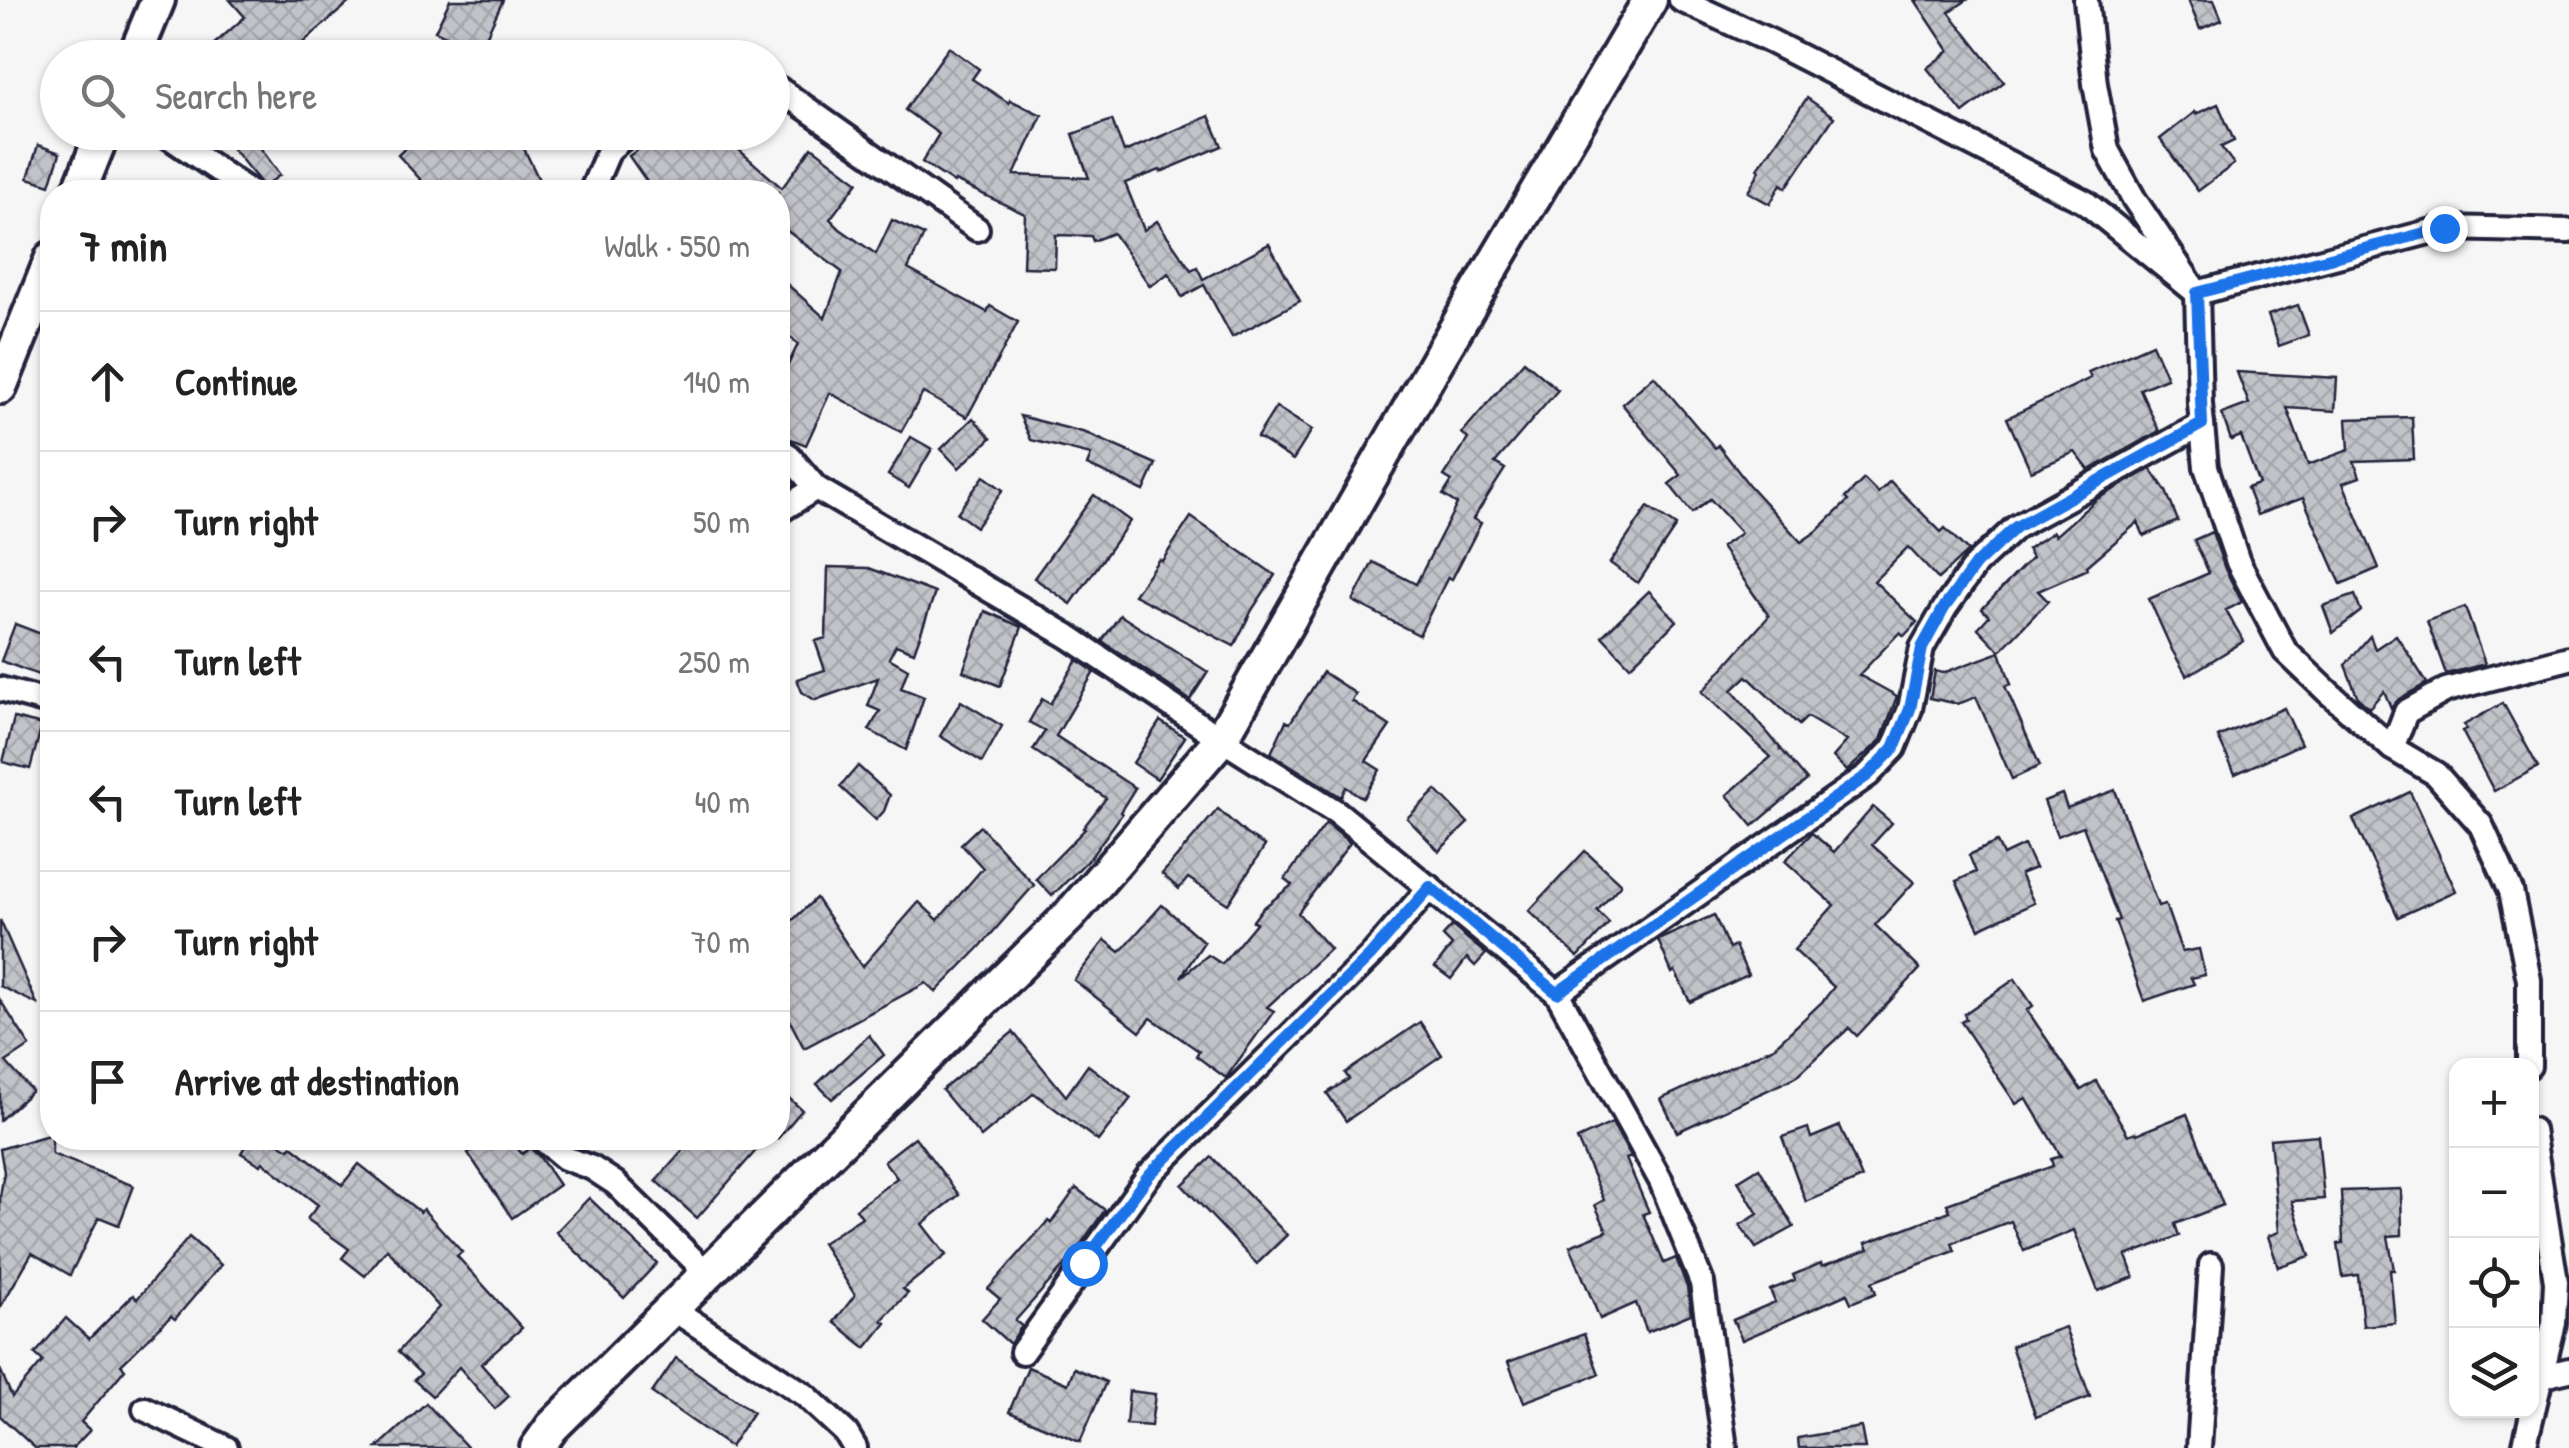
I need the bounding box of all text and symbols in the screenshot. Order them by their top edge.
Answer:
search box [40,40,790,150]
icon: search [75,68,130,123]
text: Search here [155,69,317,121]
route end [2422,206,2468,252]
text: 7 min [80,217,167,274]
text: Walk · 550 m [604,224,750,267]
icon: ahead [80,354,135,409]
text: Continue [175,355,297,407]
text: 140 m [683,360,750,403]
icon: right [80,494,135,549]
text: Turn right [175,495,318,547]
text: 50 m [693,500,750,543]
icon: left [80,634,135,689]
text: Turn left [175,635,300,687]
text: 250 m [678,640,750,683]
icon: left [80,774,135,829]
text: Turn left [175,775,300,827]
text: 40 m [695,780,750,823]
icon: right [80,914,135,969]
text: Turn right [175,915,318,967]
text: 70 m [691,920,750,963]
icon: arrive [80,1054,135,1109]
text: Arrive at destination [175,1055,459,1107]
map controls [2449,1058,2539,1418]
button: + [2449,1058,2539,1148]
button: − [2449,1148,2539,1238]
button: locate [2449,1238,2539,1328]
route start [1062,1241,1108,1287]
button: layers [2449,1328,2539,1418]

